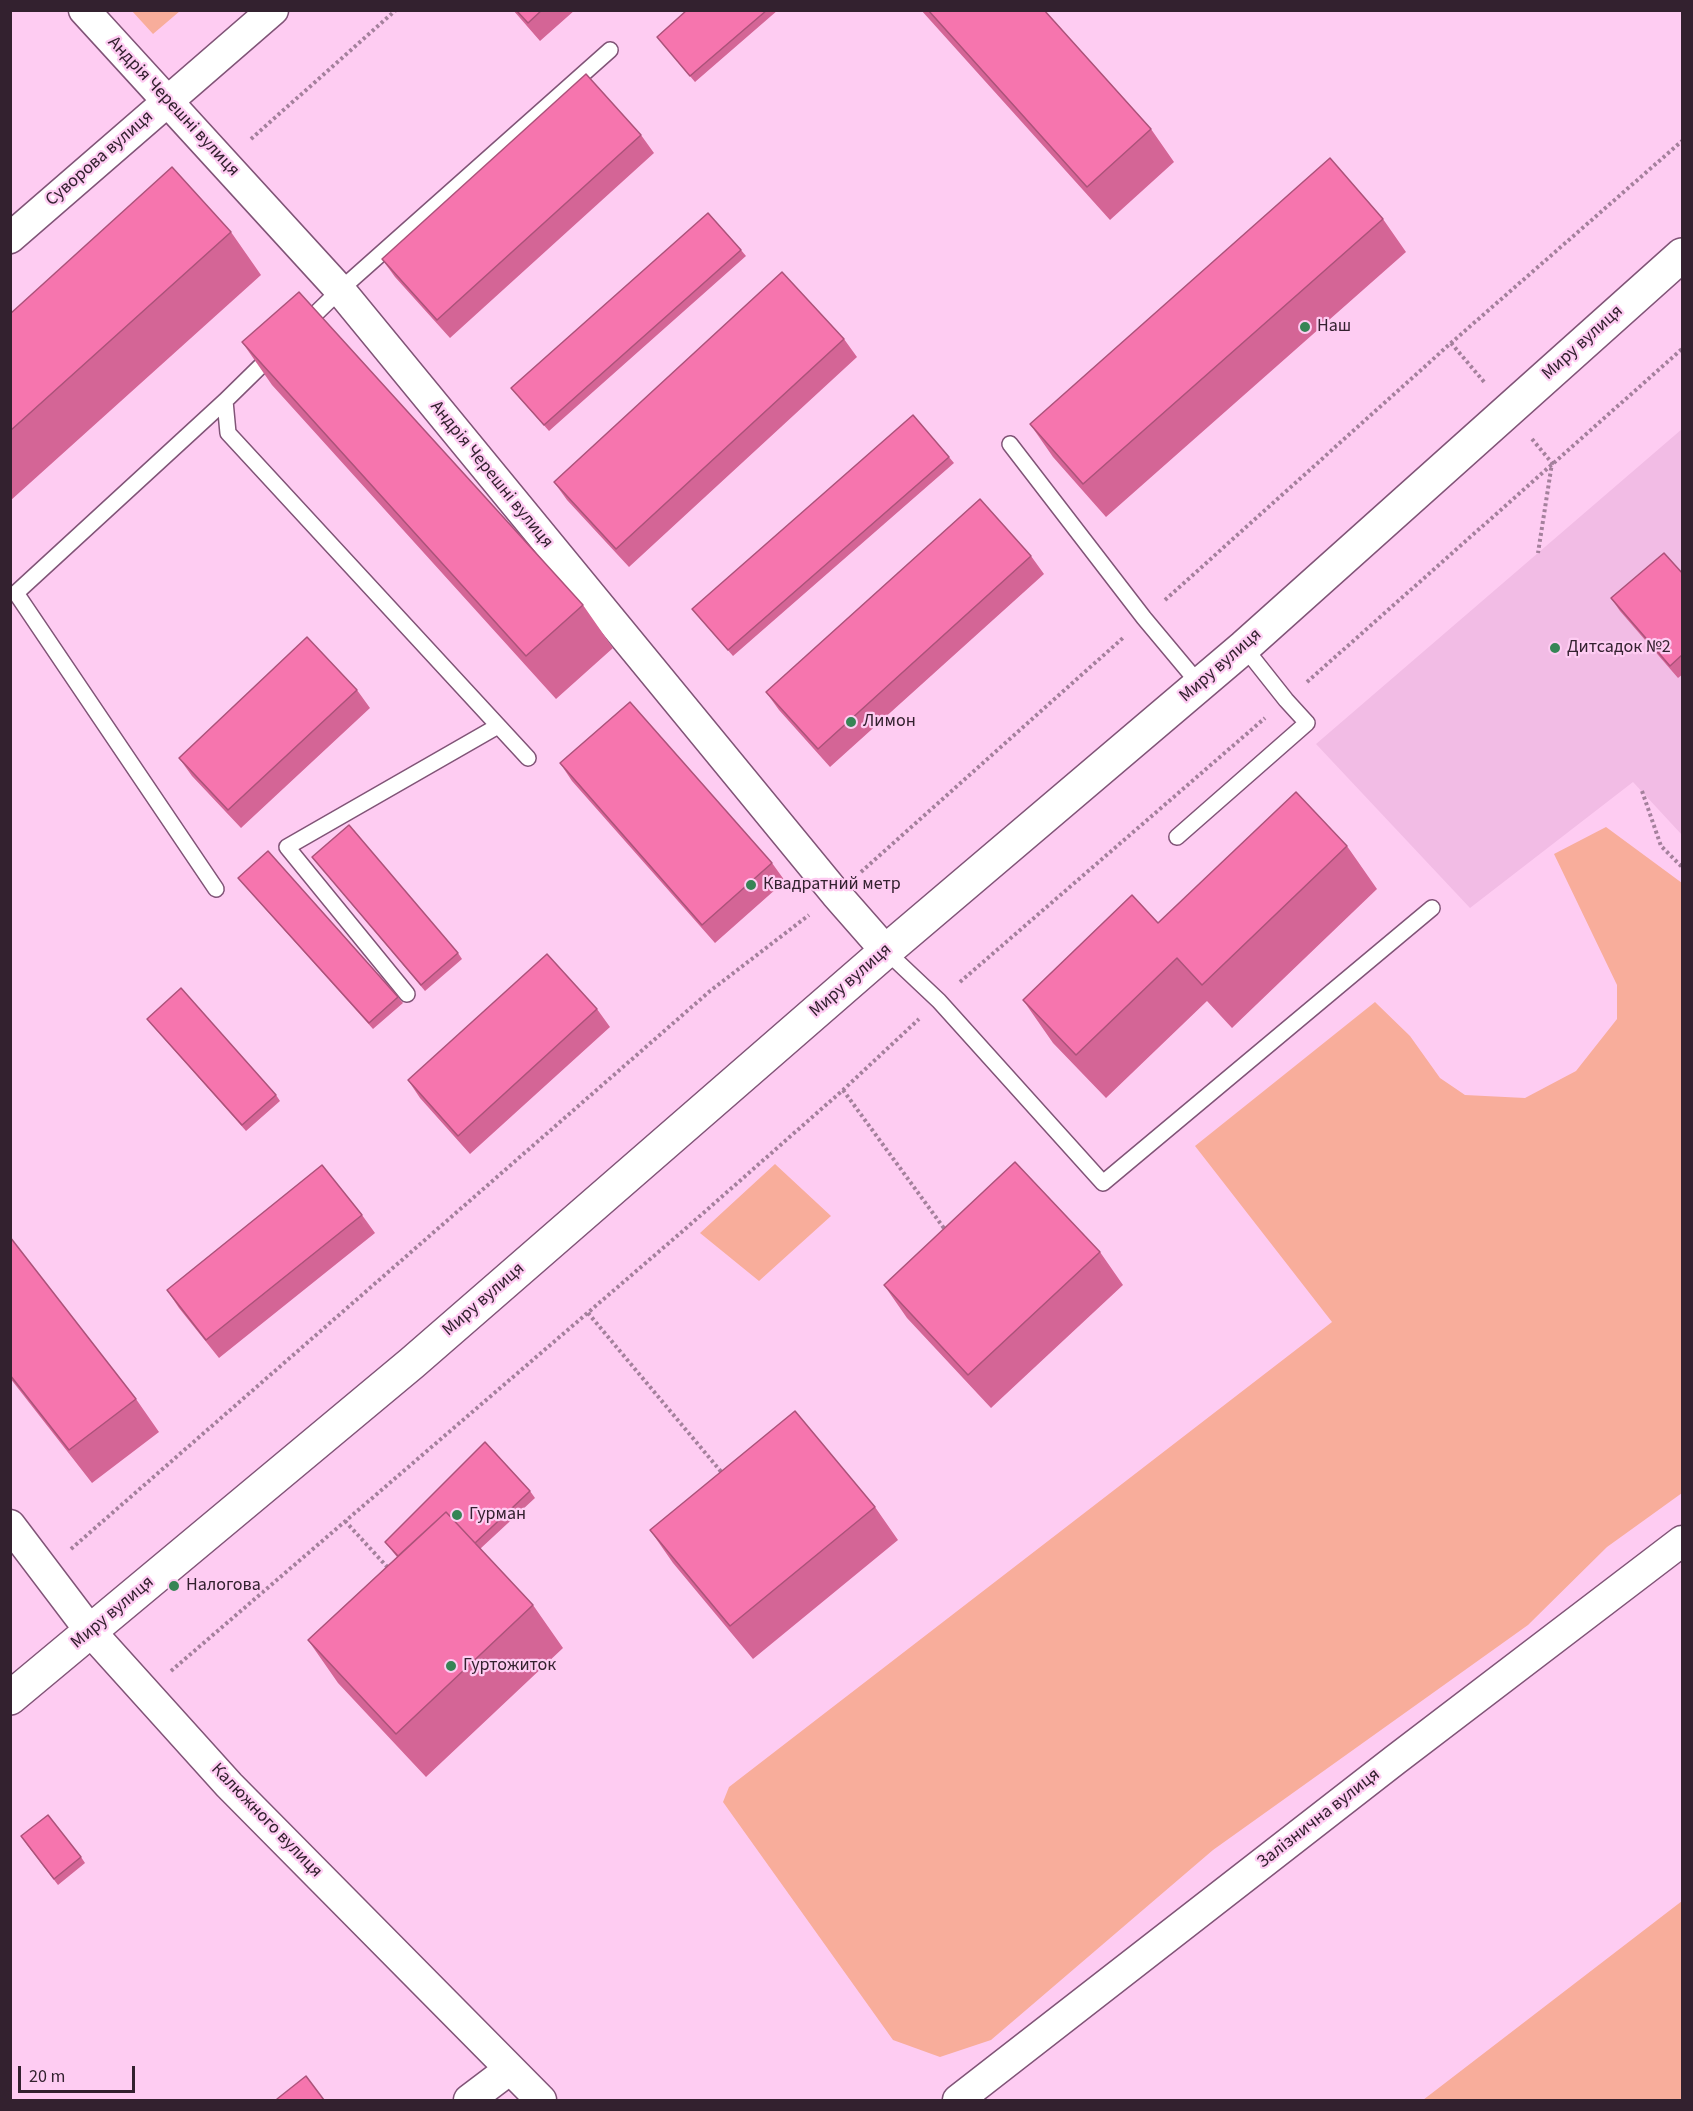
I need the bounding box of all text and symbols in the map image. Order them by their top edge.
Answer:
street label: Андрія Черешні вулиця [102,32,244,182]
street label: Суворова вулиця [42,106,158,212]
street label: Миру вулиця [1538,301,1628,385]
place label: Наш [1317,316,1351,338]
marker: Наш [1298,320,1312,334]
street label: Андрія Черешні вулиця [425,397,557,553]
street label: Миру вулиця [1176,625,1266,707]
place label: Дитсадок №2 [1567,637,1671,659]
marker: Дитсадок №2 [1548,641,1562,655]
place label: Лимон [863,711,916,733]
marker: Лимон [844,715,858,729]
place label: Квадратний метр [763,874,901,896]
marker: Квадратний метр [744,878,758,892]
street label: Миру вулиця [806,940,896,1022]
street label: Миру вулиця [439,1259,529,1341]
place label: Гурман [469,1504,526,1526]
marker: Гурман [450,1508,464,1522]
street label: Миру вулиця [67,1572,159,1654]
place label: Налогова [186,1575,261,1597]
marker: Налогова [167,1579,181,1593]
place label: Гуртожиток [463,1655,556,1677]
marker: Гуртожиток [444,1659,458,1673]
street label: Калюжного вулиця [206,1759,326,1883]
street label: Залізнична вулиця [1253,1764,1385,1874]
scale bar [21,2054,138,2092]
text: 20 m [29,2064,65,2089]

